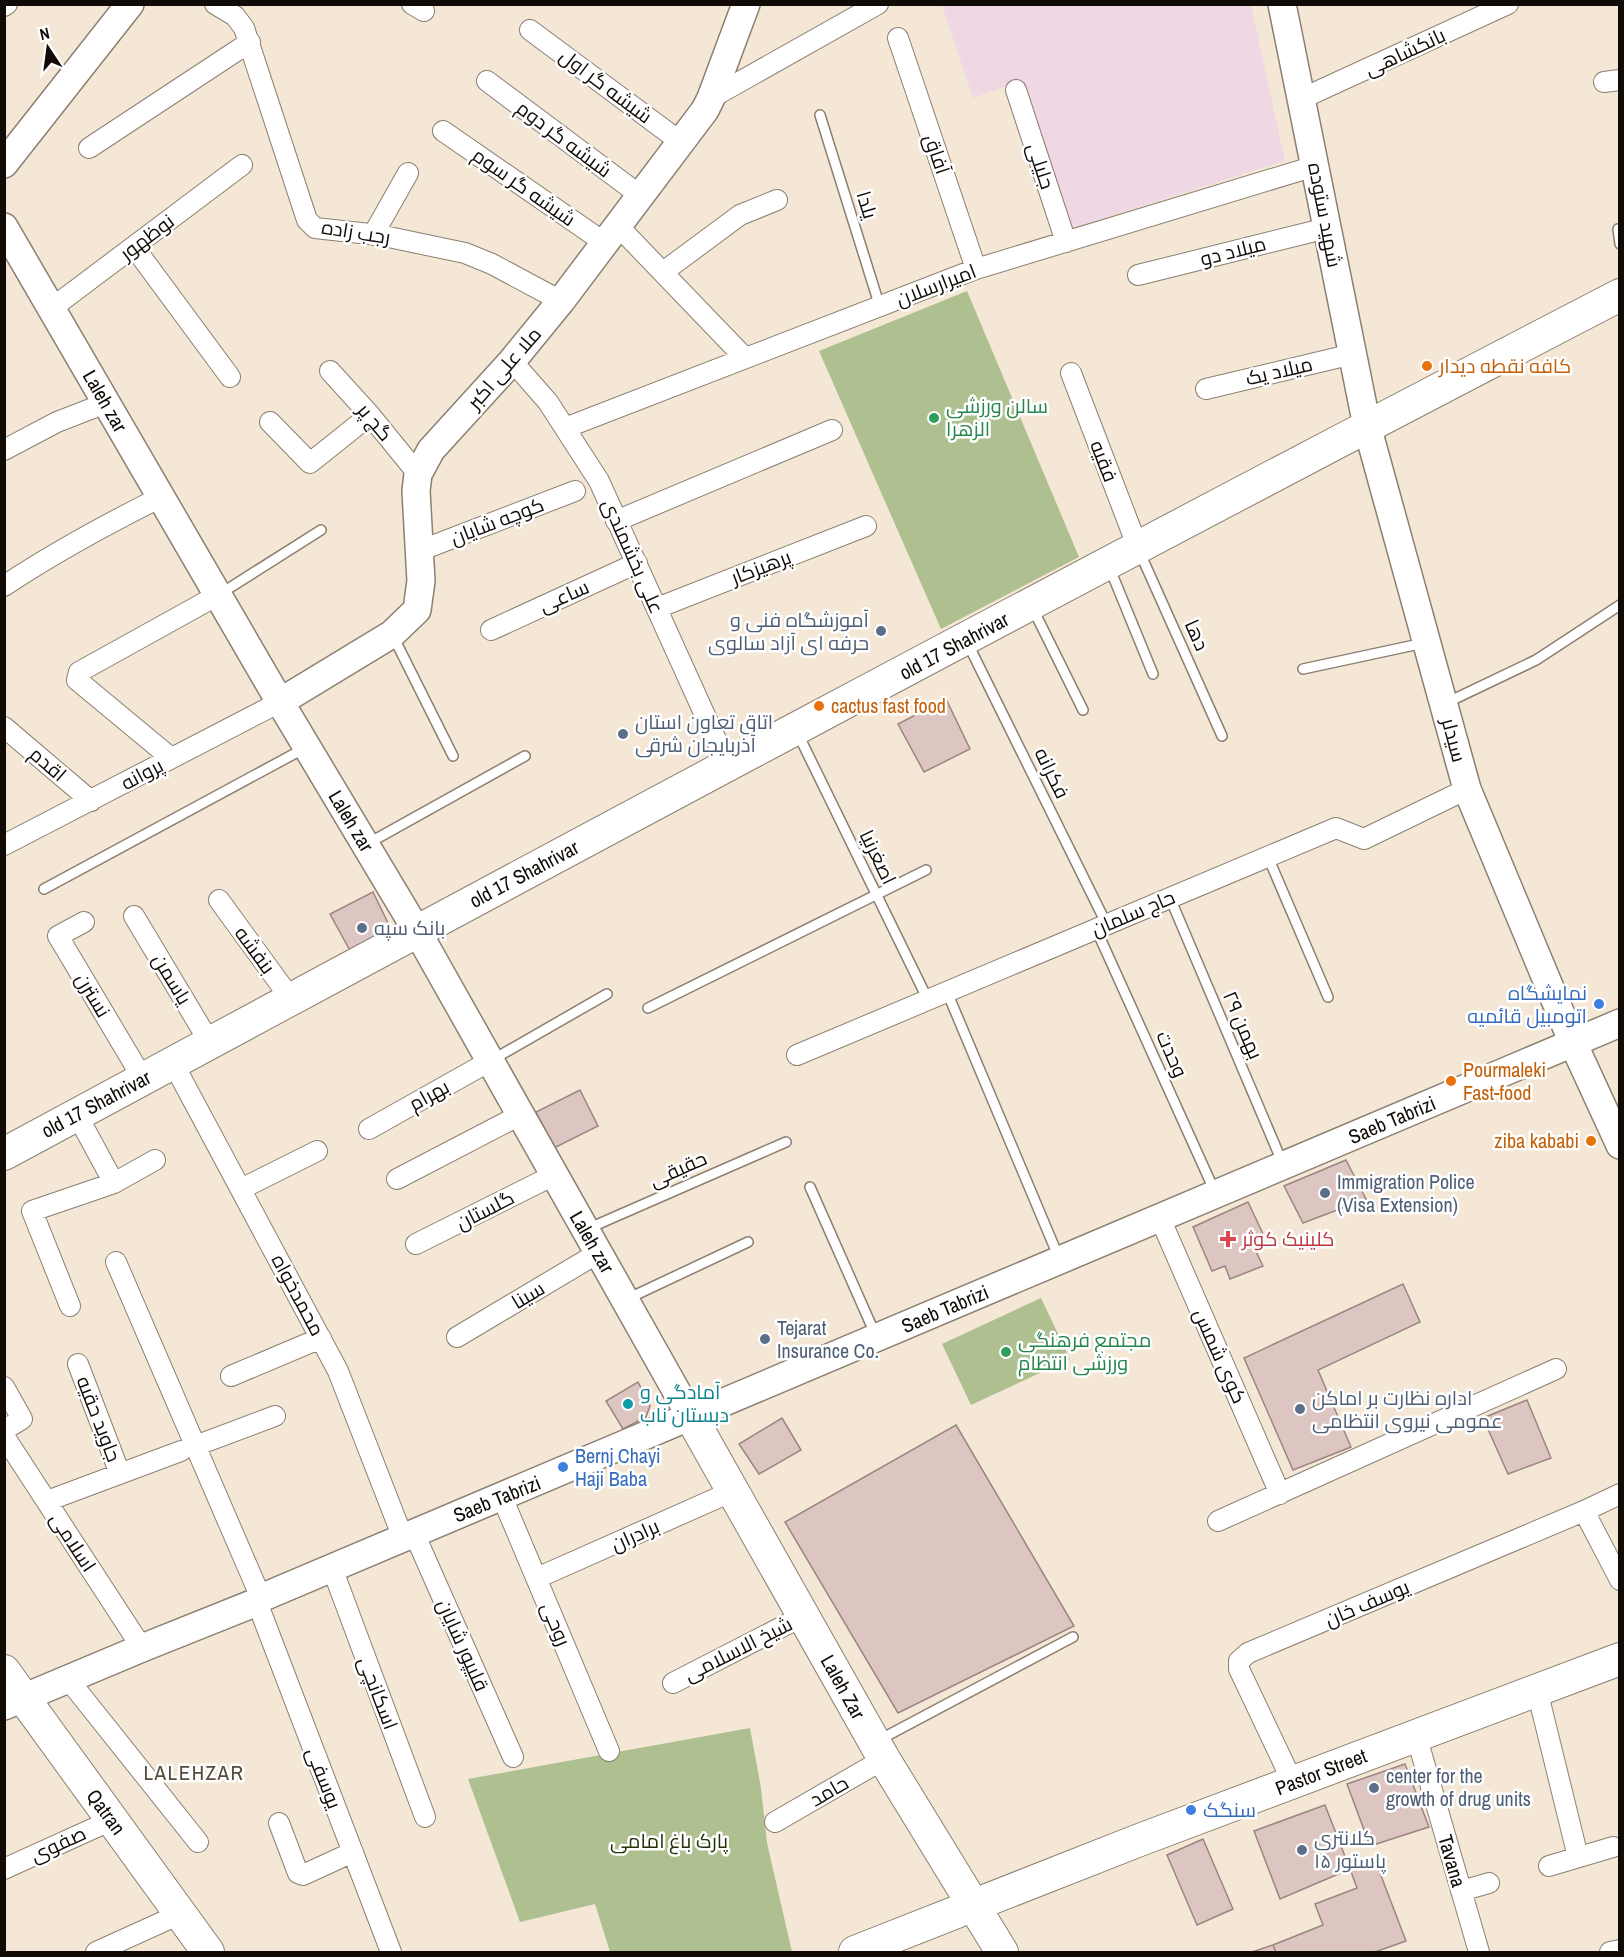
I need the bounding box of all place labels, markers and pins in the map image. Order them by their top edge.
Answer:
place label: کافه نقطه دیدار [1438,352,1571,379]
marker: کافه نقطه دیدار [1420,359,1434,373]
place label: سالن ورزشی الزهرا [946,392,1048,442]
marker: سالن ورزشی الزهرا [927,411,941,425]
place label: آموزشگاه فنی و حرفه ای آزاد سالوی [708,606,870,656]
marker: آموزشگاه فنی و حرفه ای آزاد سالوی [874,624,888,638]
place label: cactus fast food [831,692,946,719]
marker: cactus fast food [812,699,826,713]
place label: اتاق تعاون استان آذربایجان شرقی [635,708,773,758]
marker: اتاق تعاون استان آذربایجان شرقی [616,727,630,741]
place label: بانک سپه [374,914,445,941]
marker: بانک سپه [355,921,369,935]
place label: نمایشگاه اتومبیل قائمیه [1467,979,1587,1029]
marker: نمایشگاه اتومبیل قائمیه [1592,997,1606,1011]
place label: Pourmaleki Fast-food [1463,1056,1546,1106]
marker: Pourmaleki Fast-food [1444,1074,1458,1088]
place label: ziba kababi [1494,1127,1579,1154]
marker: ziba kababi [1584,1134,1598,1148]
place label: Immigration Police (Visa Extension) [1337,1168,1475,1218]
marker: Immigration Police (Visa Extension) [1318,1186,1332,1200]
place label: کلینیک کوثر [1241,1225,1335,1252]
marker: کلینیک کوثر [1219,1230,1237,1248]
place label: Tejarat Insurance Co. [777,1314,879,1364]
place label: مجتمع فرهنگی ورزشی انتظام [1018,1326,1151,1377]
marker: Tejarat Insurance Co. [758,1332,772,1346]
marker: مجتمع فرهنگی ورزشی انتظام [999,1345,1013,1359]
place label: آمادگی و دبستان ناب [640,1378,729,1428]
place label: اداره نظارت بر اماکن عمومی نیروی انتظامی [1312,1384,1503,1434]
marker: آمادگی و دبستان ناب [621,1397,635,1411]
marker: اداره نظارت بر اماکن عمومی نیروی انتظامی [1293,1402,1307,1416]
place label: Bernj Chayi Haji Baba [575,1442,661,1492]
marker: Bernj Chayi Haji Baba [556,1460,570,1474]
place label: center for the growth of drug units [1386,1762,1531,1812]
marker: center for the growth of drug units [1367,1781,1381,1795]
place label: سنگک [1203,1796,1256,1823]
marker: سنگک [1184,1803,1198,1817]
place label: کلانتری ۱۵ پاستور [1314,1824,1387,1874]
marker: کلانتری ۱۵ پاستور [1295,1843,1309,1857]

